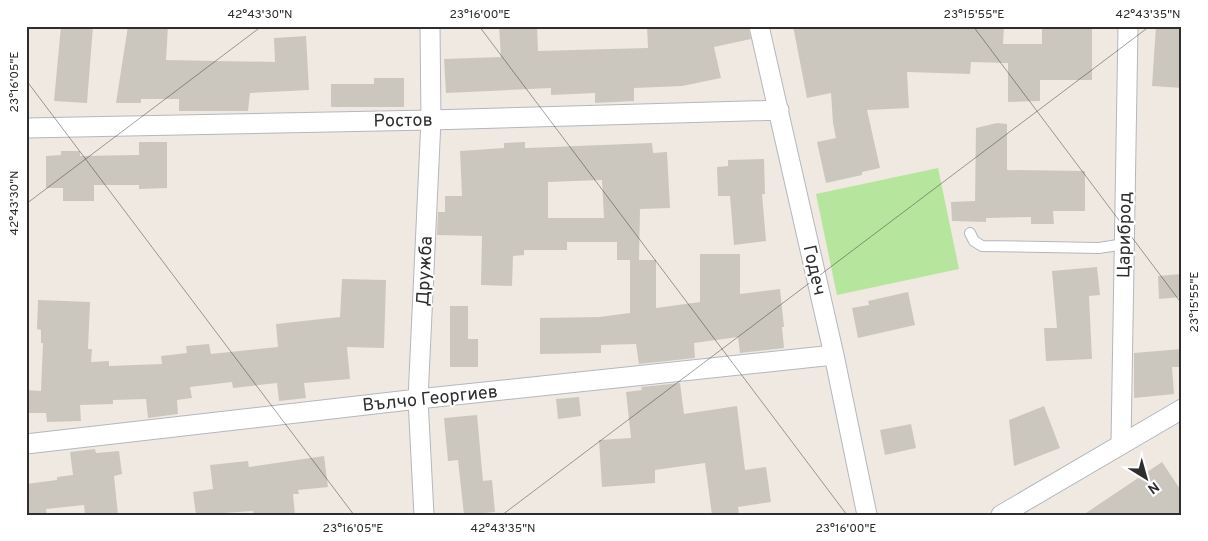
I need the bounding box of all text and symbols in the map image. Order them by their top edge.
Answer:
text: 42°43'30"N [227,7,293,23]
text: 23°16'00"E [449,7,511,23]
text: 23°15'55"E [944,7,1004,23]
text: 42°43'35"N [1116,7,1180,23]
text: 23°16'05"E [7,52,23,112]
street label: Ростов [373,109,433,134]
text: 42°43'30"N [7,170,23,236]
street label: Цариброд [1113,192,1138,278]
street label: Дружба [412,235,439,307]
street label: Годеч [797,243,830,298]
text: 23°15'55"E [1187,272,1203,332]
street label: Вълчо Георгиев [361,381,499,418]
north arrow [1120,454,1170,504]
text: N [1144,477,1162,497]
text: 23°16'05"E [323,521,383,537]
text: 42°43'35"N [471,521,535,537]
text: 23°16'00"E [815,521,877,537]

